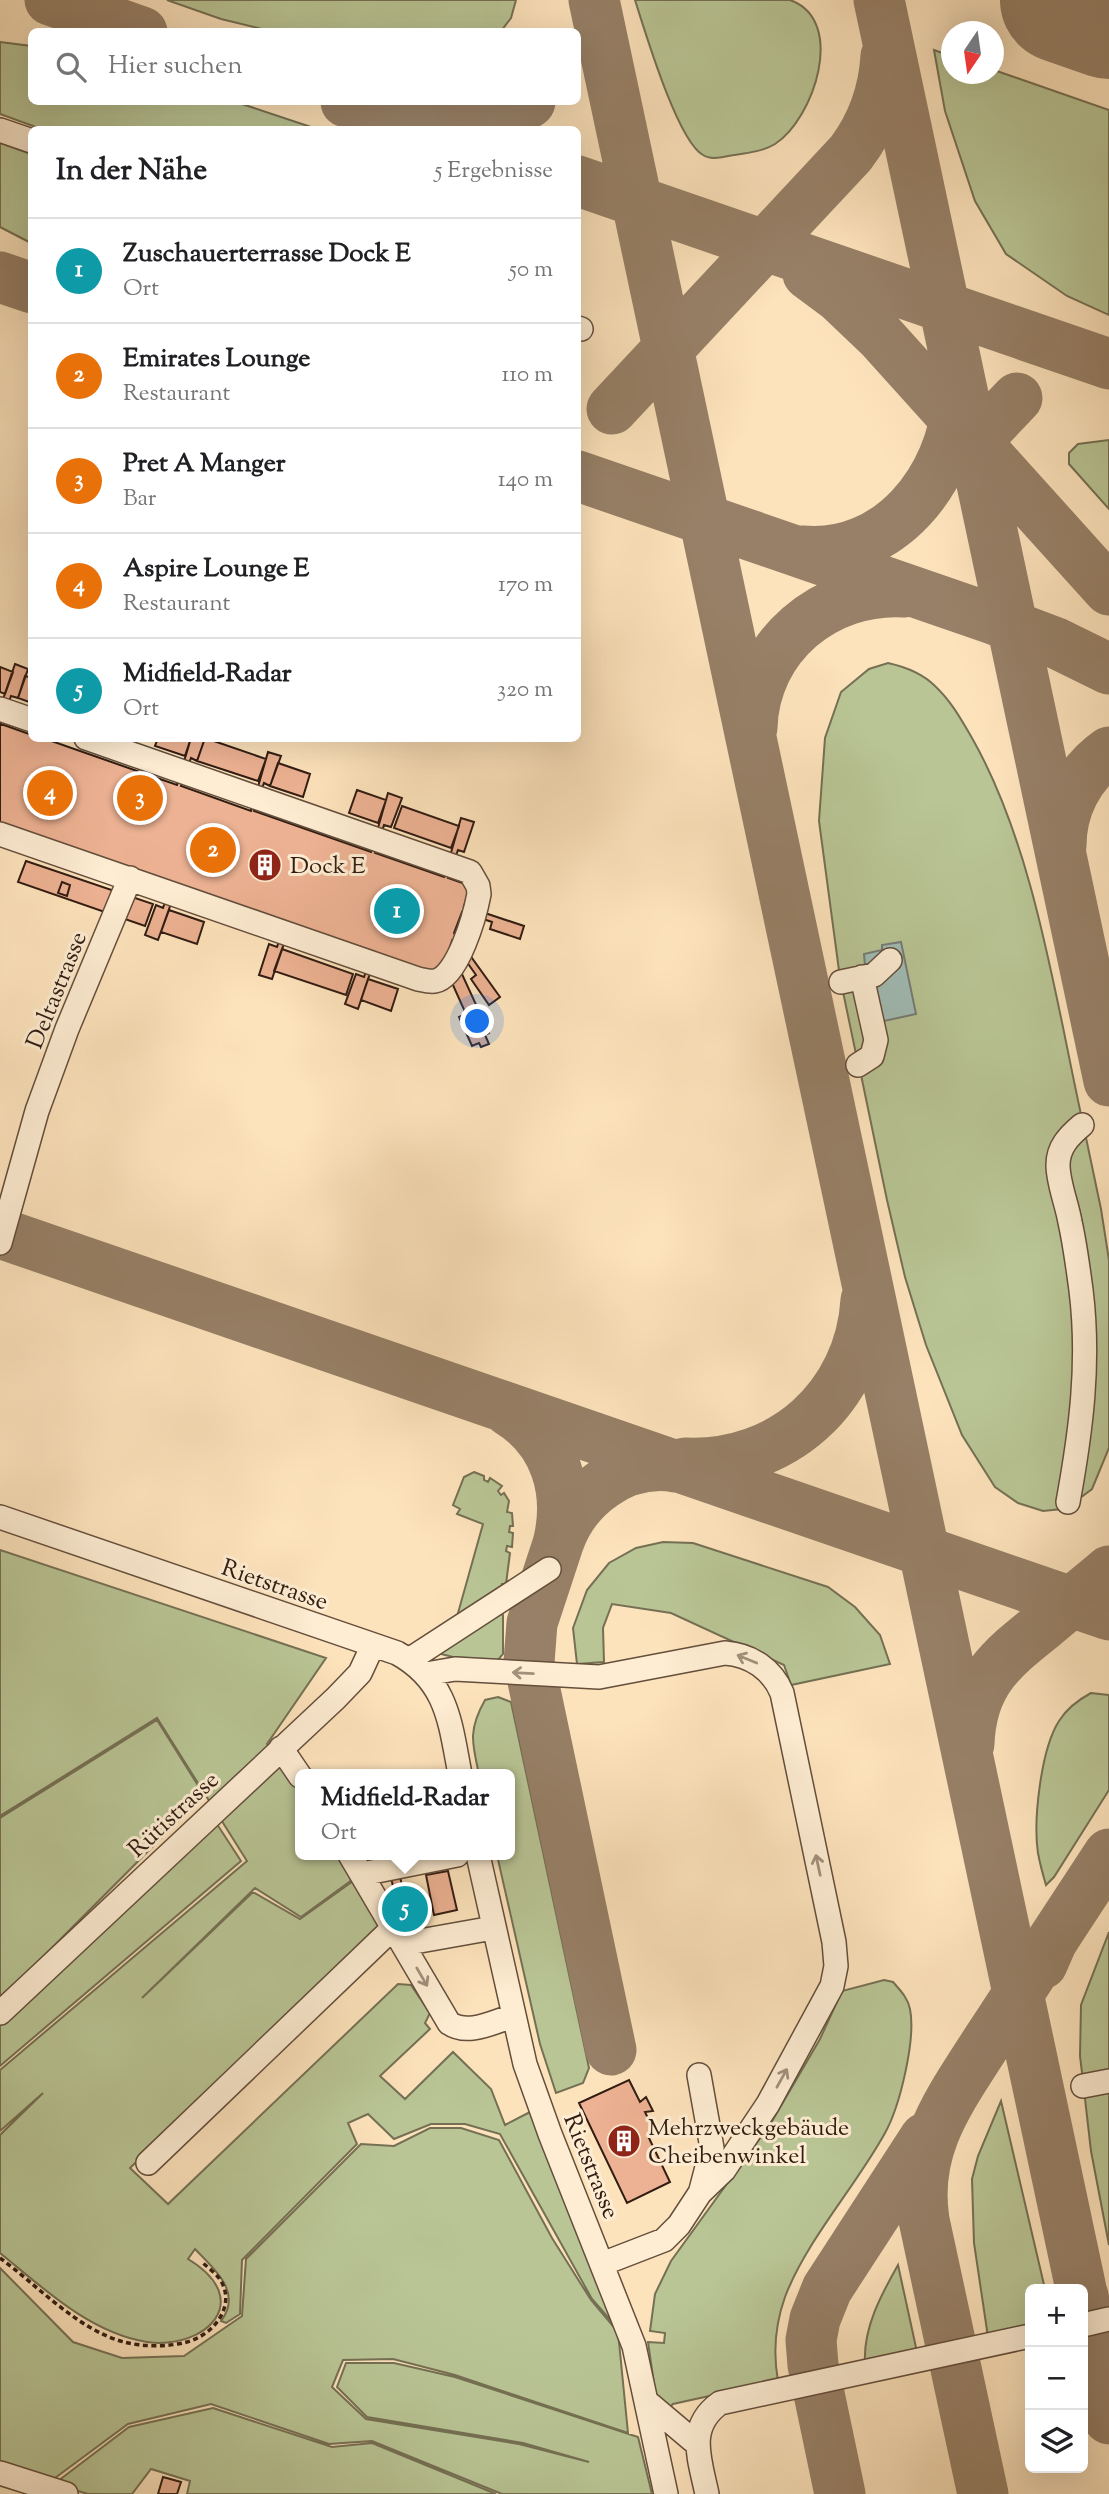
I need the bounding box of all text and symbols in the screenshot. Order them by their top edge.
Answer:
north arrow [941,21,1004,84]
search box [28,28,581,105]
icon: search [52,48,90,86]
text: Hier suchen [108,48,243,85]
text: In der Nähe [56,150,207,193]
text: 5 Ergebnisse [435,155,553,188]
text: Zuschauerterrasse Dock E [123,236,411,273]
text: 1 [75,254,83,287]
text: 50 m [509,254,553,287]
text: Ort [123,273,159,306]
text: Emirates Lounge [123,341,310,378]
text: 2 [74,359,84,392]
text: 110 m [502,359,553,392]
text: Restaurant [123,378,230,411]
text: Pret A Manger [123,446,286,483]
text: 3 [74,464,84,497]
text: 140 m [498,464,553,497]
text: Bar [123,483,156,516]
text: Aspire Lounge E [123,551,309,588]
text: 4 [73,569,85,602]
text: 170 m [498,569,553,602]
text: Restaurant [123,588,230,621]
text: Midfield-Radar [123,656,292,693]
text: 5 [75,674,83,707]
text: 320 m [497,674,553,707]
text: Ort [123,693,159,726]
pin: 4 [27,767,73,819]
pin: 3 [117,772,163,824]
pin: 2 [190,824,236,876]
building icon: Dock E [246,846,284,884]
place label: Dock E [290,850,366,884]
pin: 1 [374,885,420,937]
street label: Deltastrasse [19,927,97,1054]
your location [460,1004,494,1038]
street label: Rietstrasse [216,1552,332,1620]
one-way arrow [736,1651,758,1664]
one-way arrow [512,1666,535,1679]
street label: Rütistrasse [121,1764,227,1866]
popup [295,1769,515,1860]
text: Midfield-Radar [321,1780,489,1817]
text: Ort [321,1817,357,1850]
one-way arrow [811,1854,825,1877]
pin: 5 [382,1883,428,1935]
one-way arrow [416,1966,429,1987]
one-way arrow [775,2069,789,2089]
street label: Rietstrasse [554,2109,627,2225]
place label: Mehrzweckgebäude Cheibenwinkel [648,2112,849,2174]
building icon: Mehrzweckgebäude Cheibenwinkel [605,2122,643,2160]
map controls [1025,2284,1088,2473]
button: + [1025,2284,1088,2347]
button: − [1025,2347,1088,2410]
button: layers [1025,2410,1088,2473]

